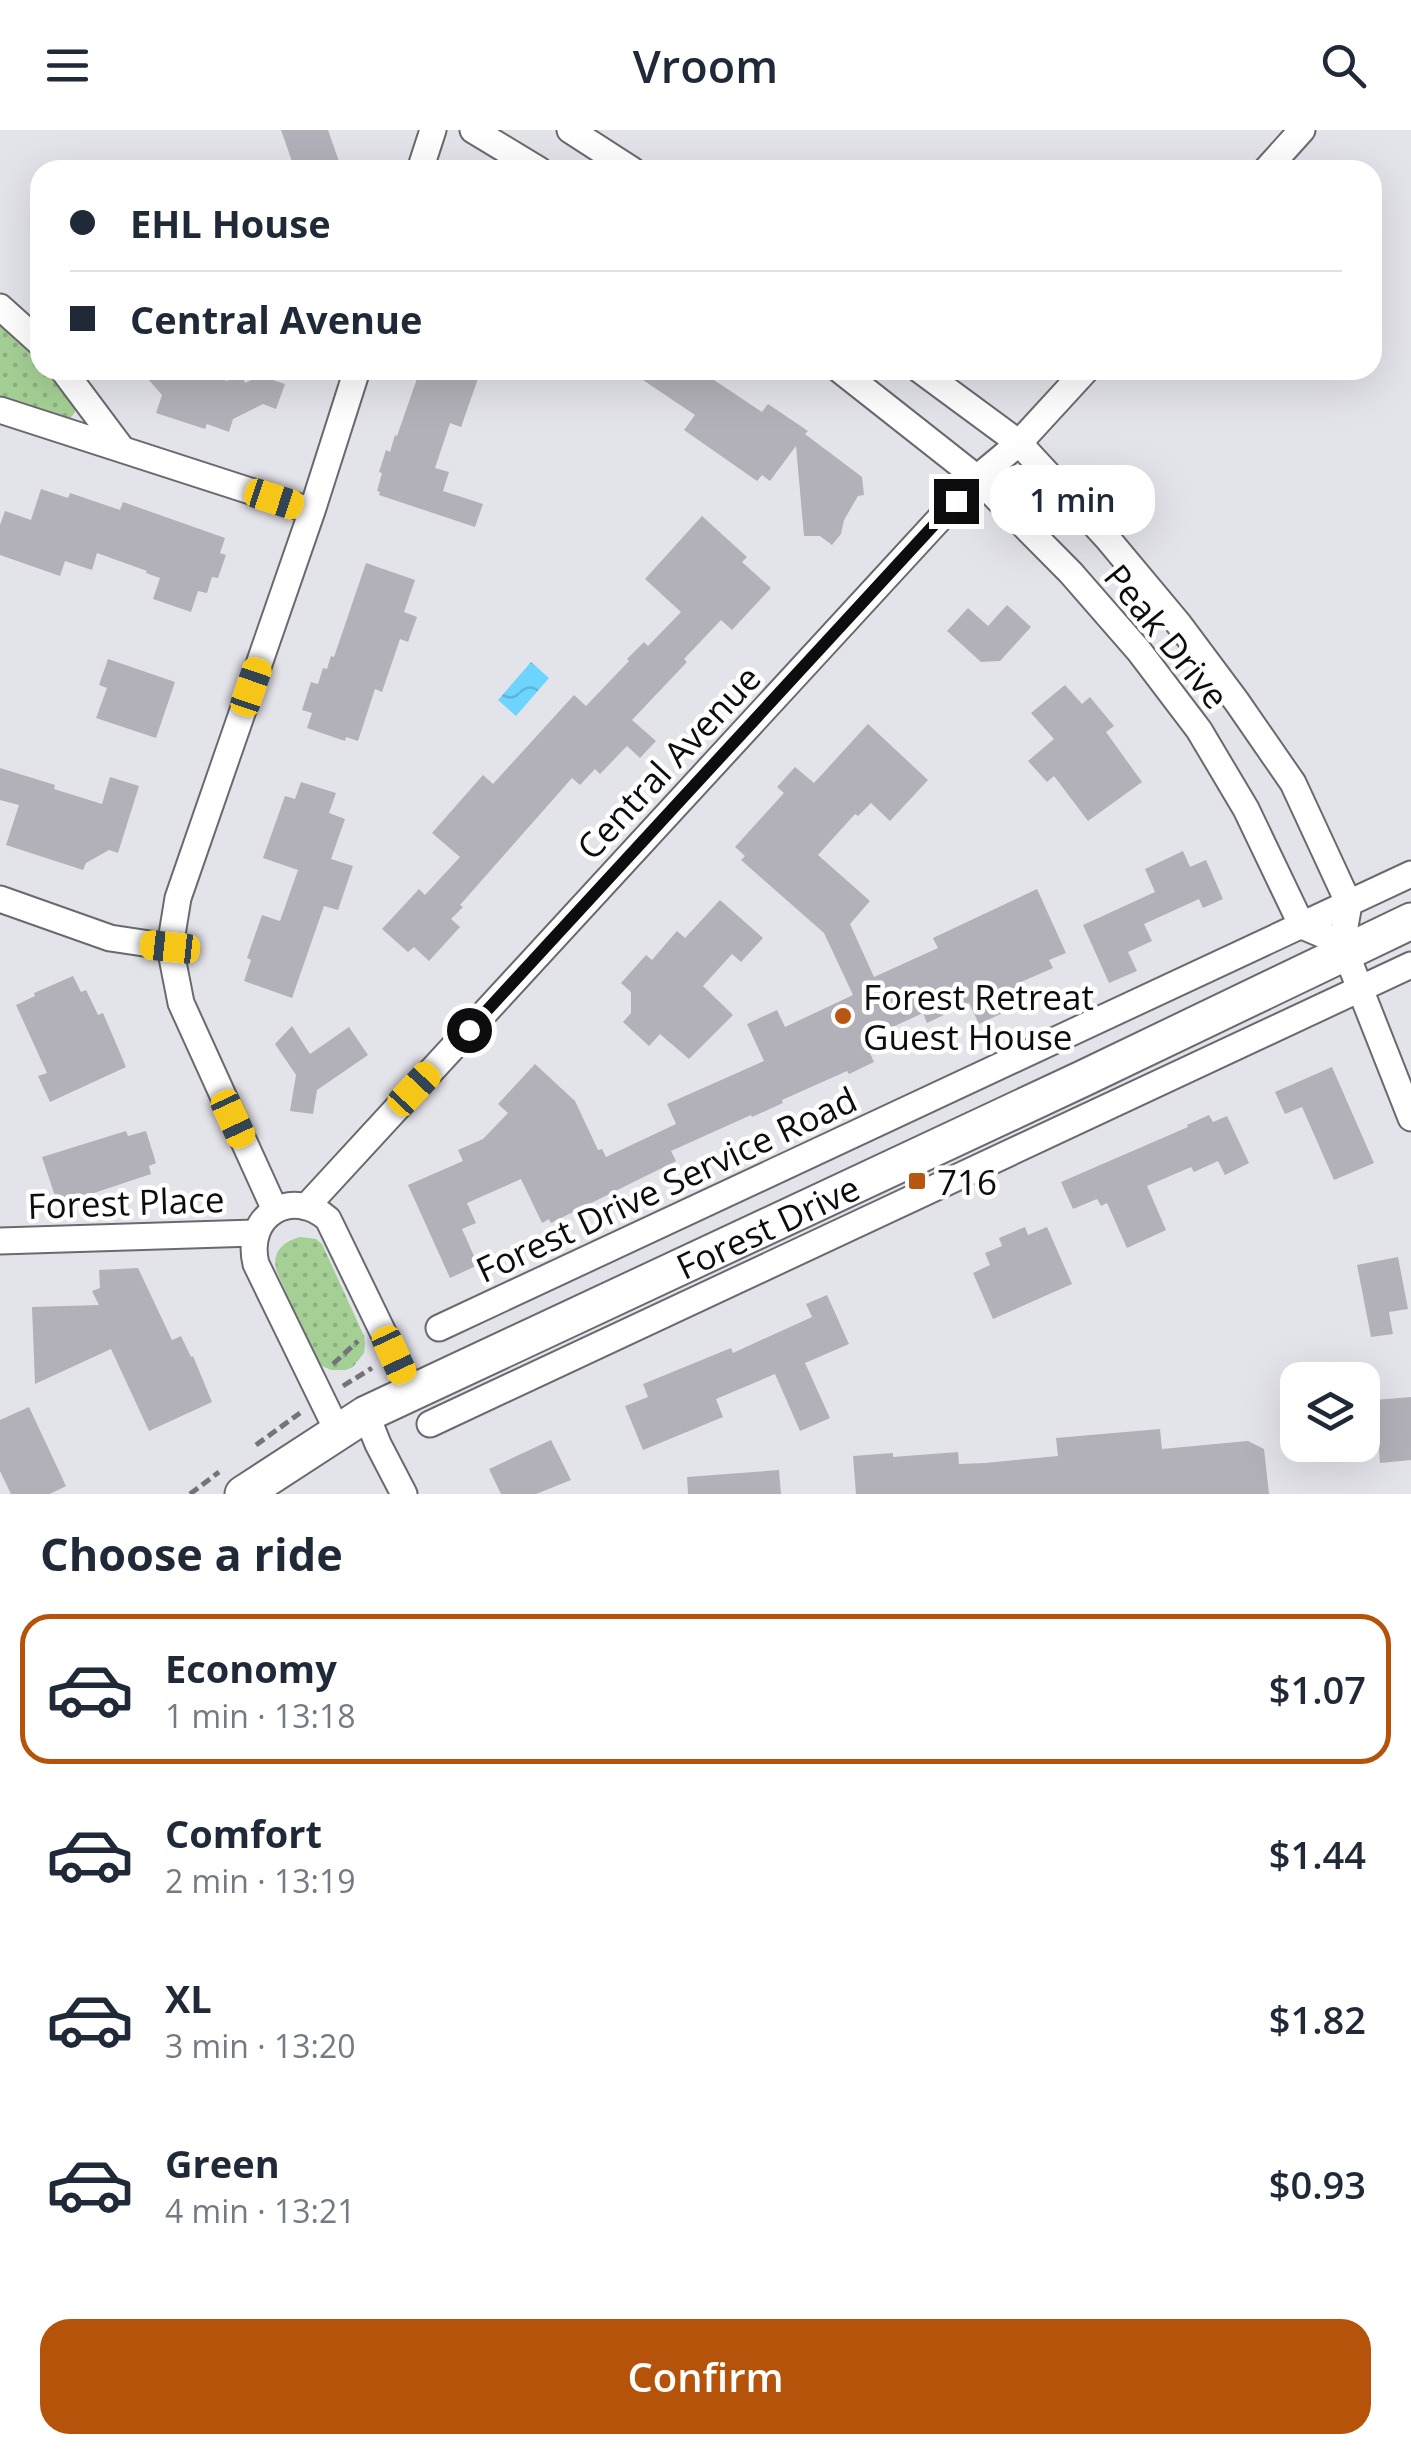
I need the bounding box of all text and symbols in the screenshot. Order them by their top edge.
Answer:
text: Vroom [633,35,778,96]
icon: menu [40,38,95,93]
icon: search [1316,38,1371,93]
text: EHL House [130,197,331,249]
text: Central Avenue [130,293,423,345]
callout: 1 min [991,466,1156,536]
car [241,475,307,523]
text: 1 min [1029,478,1116,521]
route end [934,479,979,524]
street label: Peak Drive [1094,554,1240,718]
car [227,654,275,720]
street label: Central Avenue [566,655,770,869]
car [139,929,201,965]
place label: Forest Retreat Guest House [863,973,1094,1060]
marker: Forest Retreat Guest House [832,1005,854,1027]
route start [447,1008,492,1053]
car [383,1057,445,1121]
street label: Forest Drive Service Road [469,1077,863,1291]
car [207,1085,259,1153]
place label: 716 [937,1158,997,1205]
street label: Forest Drive [670,1164,866,1286]
marker: 716 [906,1170,928,1192]
street label: Forest Place [27,1175,225,1229]
car [368,1321,420,1389]
map controls [1280,1362,1380,1462]
button: layers [1280,1362,1380,1462]
text: Choose a ride [40,1523,343,1584]
text: Economy [165,1642,337,1694]
icon: car [45,1644,135,1734]
text: $1.07 [1269,1663,1366,1715]
text: 1 min · 13:18 [165,1694,356,1737]
text: Comfort [165,1807,322,1859]
icon: car [45,1809,135,1899]
text: $1.44 [1269,1828,1366,1880]
text: 2 min · 13:19 [165,1859,356,1902]
text: XL [165,1972,212,2024]
icon: car [45,1974,135,2064]
text: $1.82 [1269,1993,1366,2045]
text: 3 min · 13:20 [165,2024,356,2067]
text: Green [165,2137,280,2189]
icon: car [45,2139,135,2229]
text: $0.93 [1269,2158,1366,2210]
text: 4 min · 13:21 [165,2189,356,2232]
button: Confirm [40,2319,1371,2434]

